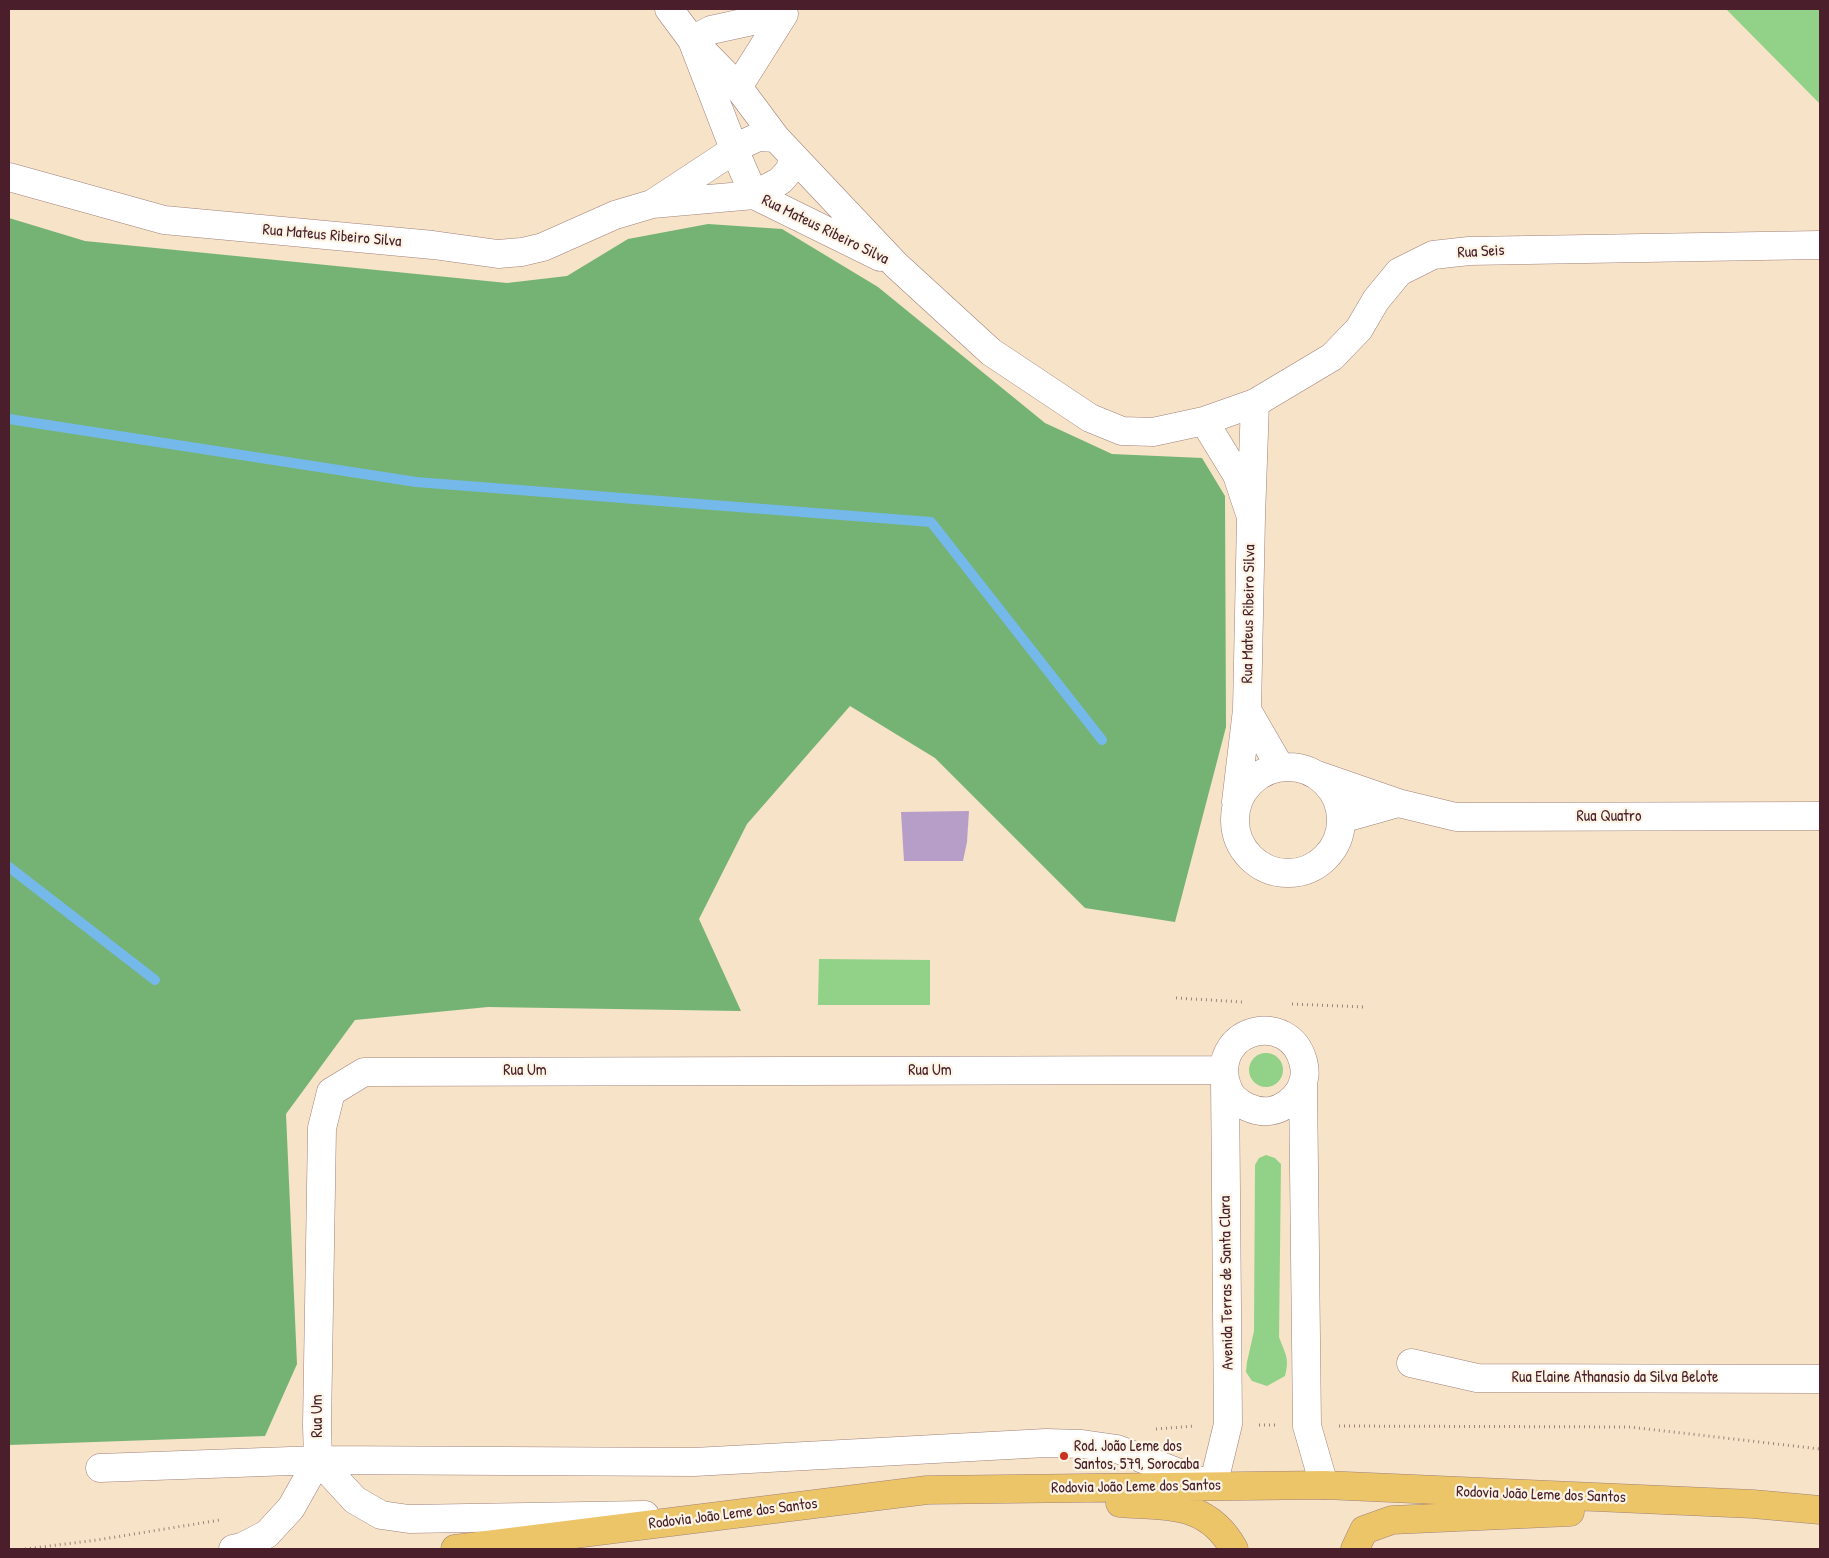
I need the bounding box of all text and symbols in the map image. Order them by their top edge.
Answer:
street label: Rua Mateus Ribeiro Silva [758,191,892,269]
street label: Rua Mateus Ribeiro Silva [262,220,402,252]
street label: Rua Seis [1457,241,1505,263]
street label: Rua Mateus Ribeiro Silva [1238,544,1260,684]
street label: Rua Quatro [1577,807,1641,827]
street label: Rua Um [503,1061,547,1081]
street label: Rua Um [908,1061,952,1081]
street label: Avenida Terras de Santa Clara [1216,1196,1238,1370]
street label: Rua Elaine Athanasio da Silva Belote [1512,1368,1718,1388]
street label: Rua Um [308,1394,328,1438]
place label: Rod. João Leme dos Santos, 579, Sorocaba [1074,1437,1199,1475]
marker: Rod. João Leme dos Santos, 579, Sorocaba [1058,1450,1070,1462]
street label: Rodovia João Leme dos Santos [1051,1476,1221,1498]
street label: Rodovia João Leme dos Santos [1456,1482,1626,1508]
street label: Rodovia João Leme dos Santos [648,1494,818,1534]

